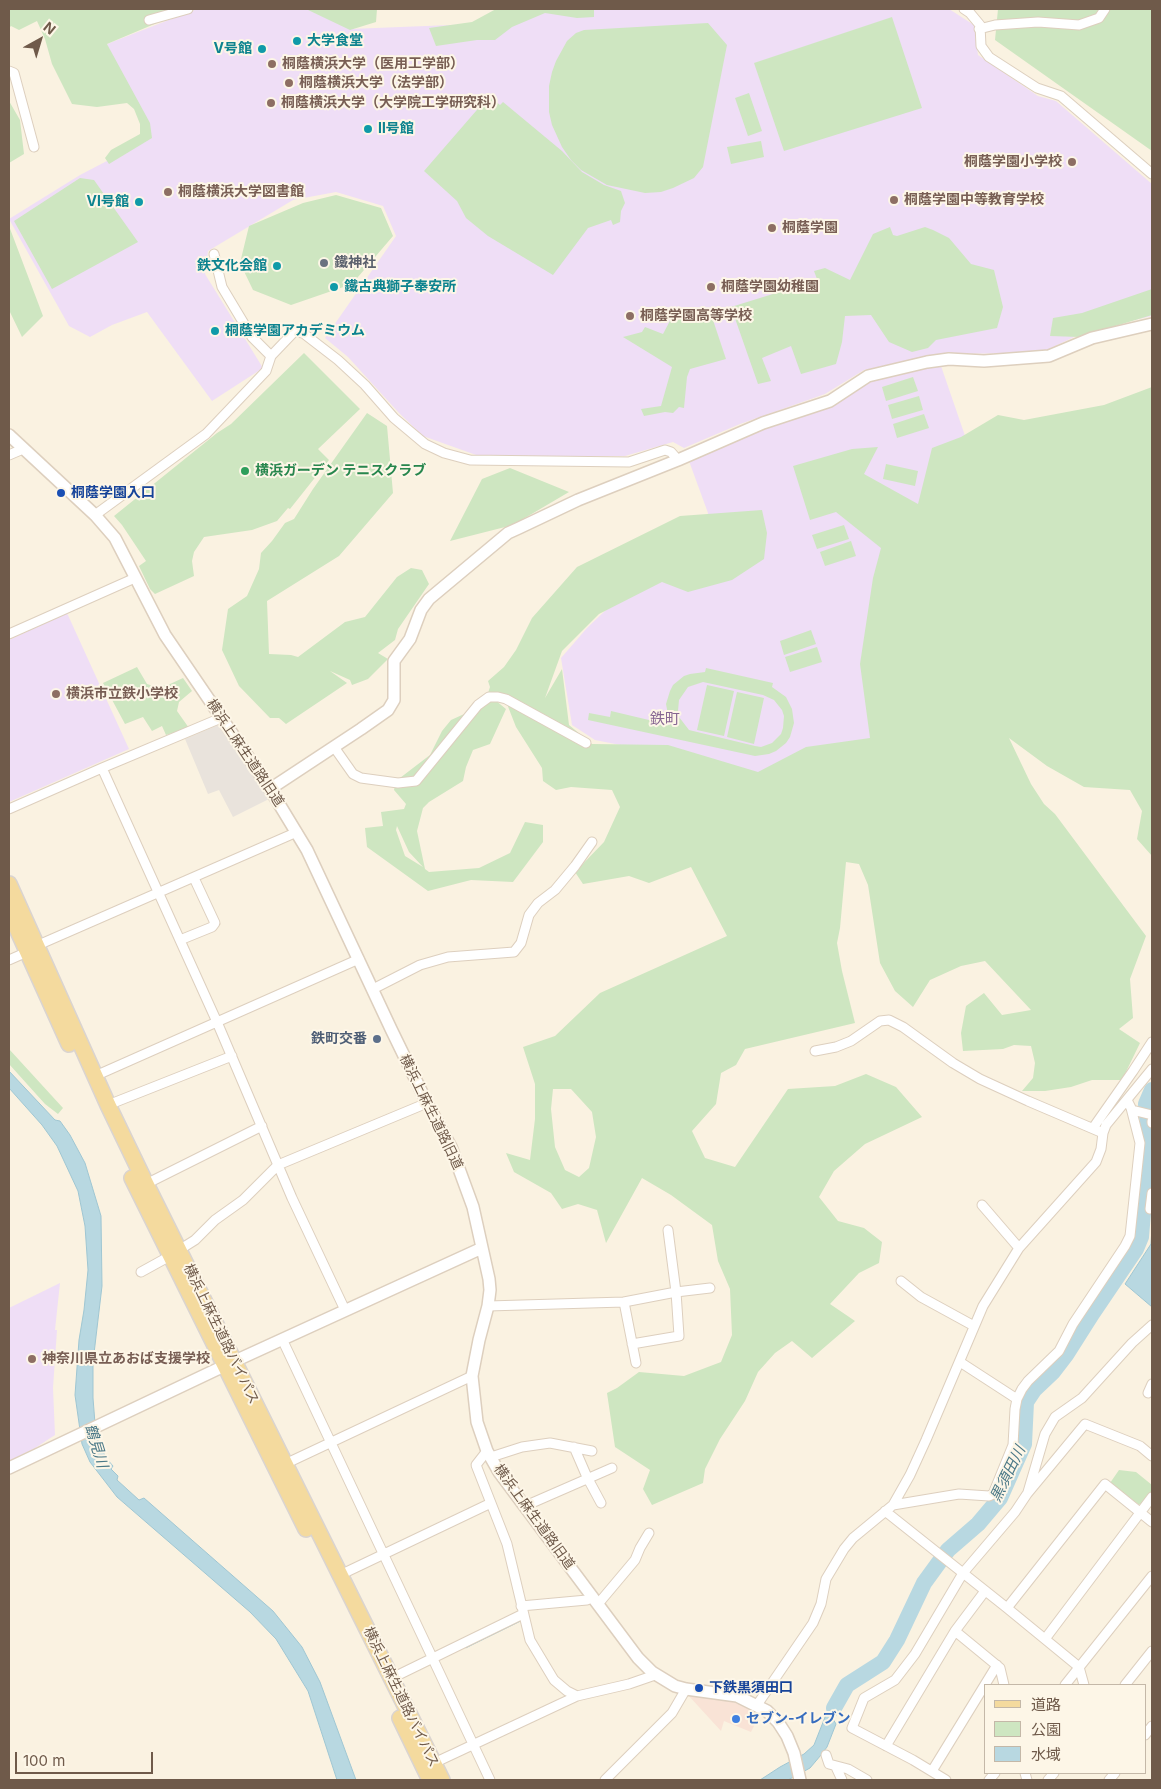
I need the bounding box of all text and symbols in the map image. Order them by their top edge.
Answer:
north arrow [15,15,65,65]
text: N [40,18,59,38]
place label: 大学食堂 [307,33,363,49]
marker: 大学食堂 [291,35,303,47]
place label: Ⅴ号館 [214,41,252,57]
marker: Ⅴ号館 [256,43,268,55]
place label: 桐蔭横浜大学（医用工学部） [282,56,464,72]
marker: 桐蔭横浜大学（医用工学部） [266,58,278,70]
place label: 桐蔭横浜大学（法学部） [299,75,453,91]
marker: 桐蔭横浜大学（法学部） [283,77,295,89]
place label: 桐蔭横浜大学（大学院工学研究科） [281,95,505,111]
marker: 桐蔭横浜大学（大学院工学研究科） [265,97,277,109]
place label: Ⅱ号館 [378,121,414,137]
marker: Ⅱ号館 [362,123,374,135]
place label: 桐蔭学園小学校 [964,154,1062,170]
marker: 桐蔭学園小学校 [1066,156,1078,168]
place label: 桐蔭横浜大学図書館 [178,184,304,200]
marker: 桐蔭横浜大学図書館 [162,186,174,198]
place label: 桐蔭学園中等教育学校 [904,192,1044,208]
place label: Ⅵ号館 [87,194,129,210]
marker: 桐蔭学園中等教育学校 [888,194,900,206]
marker: Ⅵ号館 [133,196,145,208]
place label: 桐蔭学園 [782,220,838,236]
marker: 桐蔭学園 [766,222,778,234]
place label: 鐵神社 [334,255,376,271]
marker: 鐵神社 [318,257,330,269]
place label: 鉄文化会館 [197,258,267,274]
marker: 鉄文化会館 [271,260,283,272]
place label: 鐵古典獅子奉安所 [344,279,456,295]
place label: 桐蔭学園幼稚園 [721,279,819,295]
marker: 鐵古典獅子奉安所 [328,281,340,293]
marker: 桐蔭学園幼稚園 [705,281,717,293]
place label: 桐蔭学園高等学校 [640,308,752,324]
marker: 桐蔭学園高等学校 [624,310,636,322]
place label: 桐蔭学園アカデミウム [225,323,365,339]
marker: 桐蔭学園アカデミウム [209,325,221,337]
place label: 横浜ガーデン テニスクラブ [255,463,426,479]
marker: 横浜ガーデン テニスクラブ [239,465,251,477]
place label: 桐蔭学園入口 [71,485,155,501]
marker: 桐蔭学園入口 [55,487,67,499]
place label: 横浜市立鉄小学校 [66,686,178,702]
marker: 横浜市立鉄小学校 [50,688,62,700]
street label: 横浜上麻生道路旧道 [203,696,287,810]
district label: 鉄町 [650,710,680,728]
place label: 鉄町交番 [311,1031,367,1047]
marker: 鉄町交番 [371,1033,383,1045]
street label: 横浜上麻生道路旧道 [396,1052,466,1172]
street label: 横浜上麻生道路バイパス [180,1261,262,1407]
place label: 神奈川県立あおば支援学校 [42,1351,210,1367]
marker: 神奈川県立あおば支援学校 [26,1353,38,1365]
water label: 鶴見川 [81,1422,111,1470]
water label: 黒須田川 [987,1443,1029,1505]
street label: 横浜上麻生道路旧道 [490,1461,578,1573]
street label: 横浜上麻生道路バイパス [360,1624,442,1770]
place label: 下鉄黒須田口 [709,1680,793,1696]
marker: 下鉄黒須田口 [693,1682,705,1694]
legend [984,1684,1146,1774]
text: 道路 [1031,1695,1061,1714]
place label: セブン-イレブン [746,1711,851,1727]
marker: セブン-イレブン [730,1713,742,1725]
text: 公園 [1031,1720,1061,1739]
scale bar [18,1742,155,1774]
text: 水域 [1031,1745,1061,1764]
text: 100 m [23,1751,65,1770]

